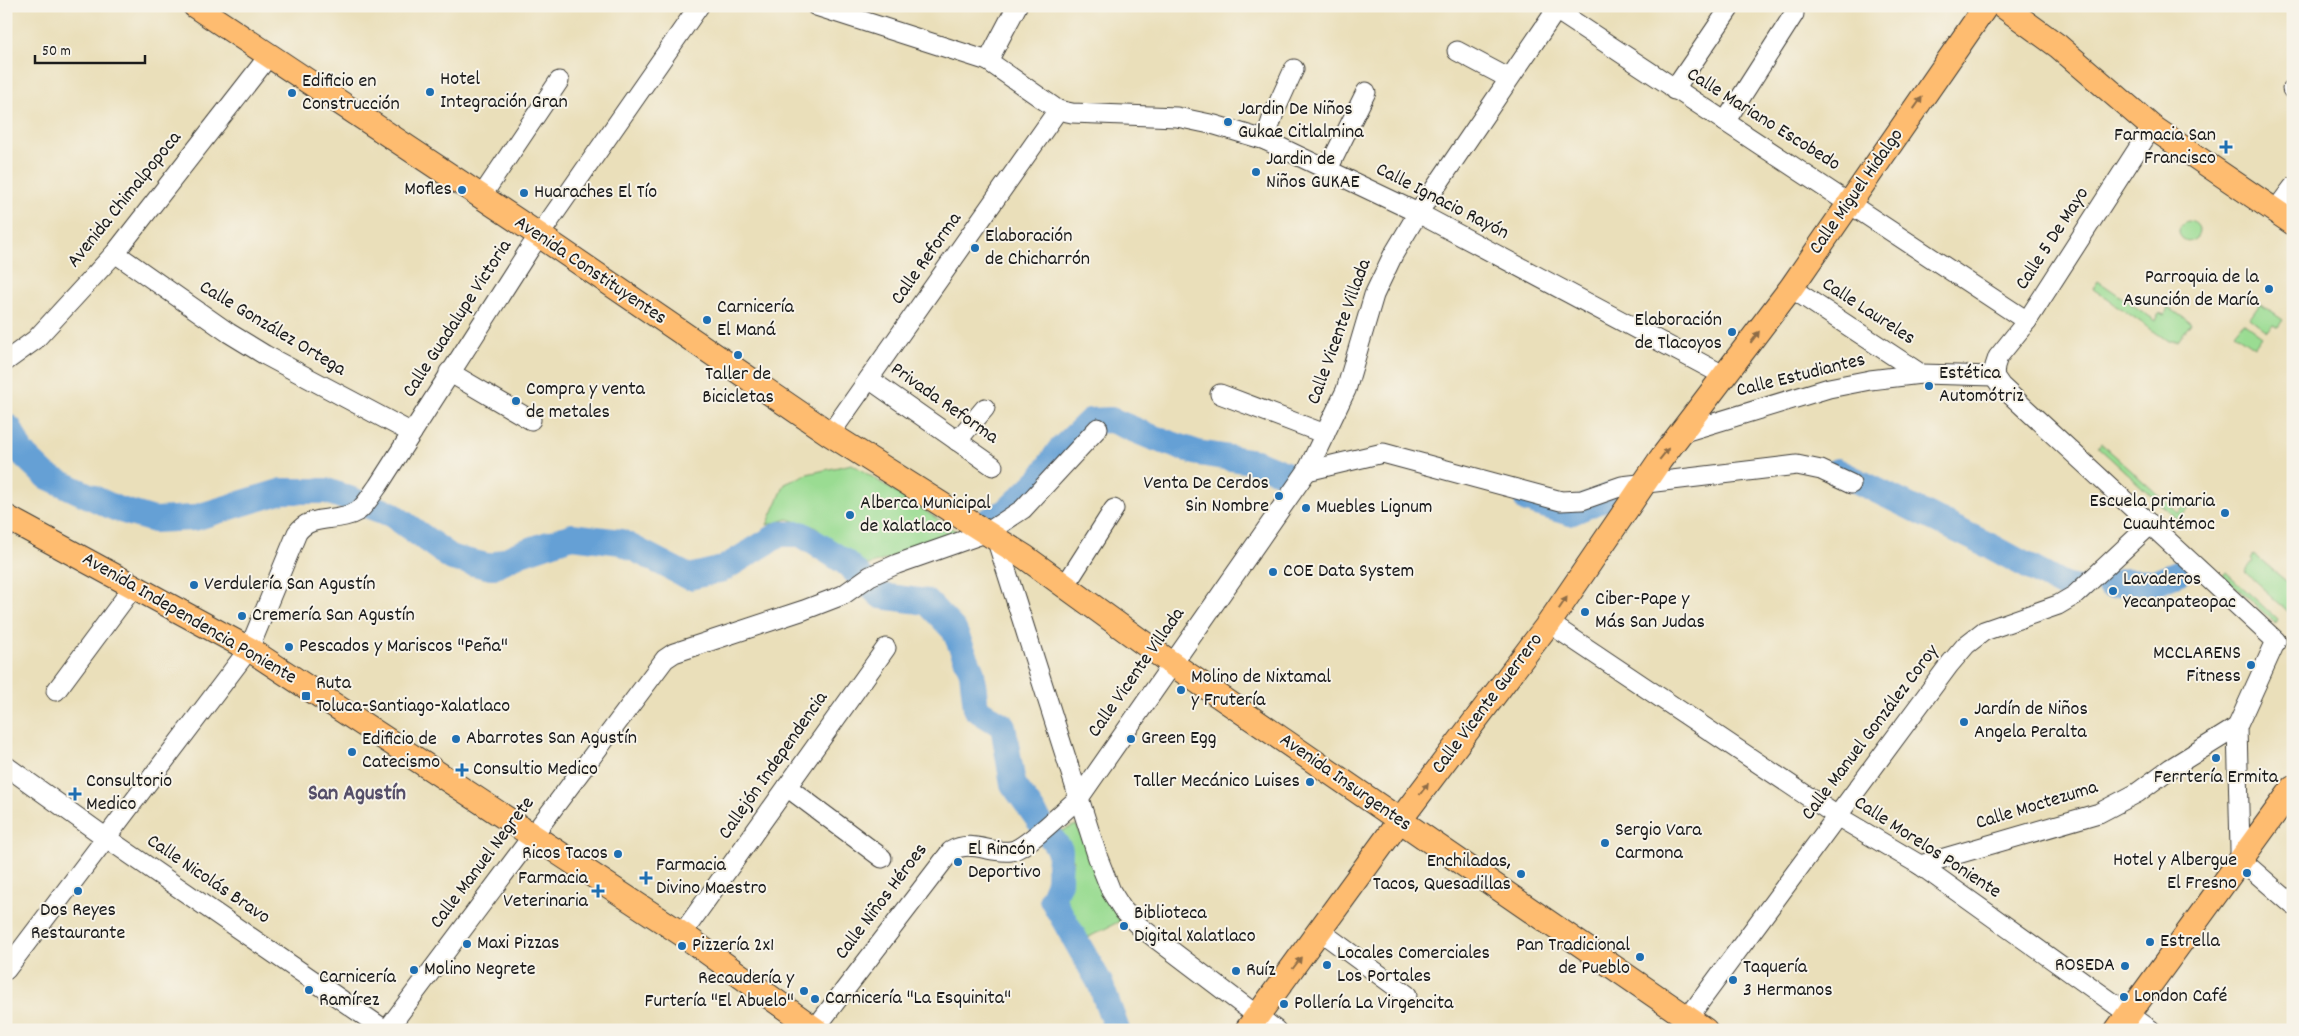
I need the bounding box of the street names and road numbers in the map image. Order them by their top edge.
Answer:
street label: Calle Mariano Escobedo [1681,61,1845,179]
street label: Calle Miguel Hidalgo [1803,123,1911,261]
street label: Avenida Chimalpopoca [61,125,189,274]
street label: Calle Ignacio Rayón [1370,156,1514,248]
street label: Calle 5 De Mayo [2009,182,2097,296]
street label: Calle Reforma [885,207,970,311]
street label: Avenida Constituyentes [508,209,672,333]
street label: Calle Guadalupe Victoria [396,234,520,403]
street label: Calle Vicente Villada [1301,255,1380,409]
street label: Calle Laureles [1816,271,1920,353]
street label: Calle González Ortega [193,274,351,384]
street label: Calle Estudiantes [1734,346,1868,406]
street label: Privada Reforma [884,356,1004,452]
street label: Avenida Independencia Poniente [77,546,302,692]
street label: Calle Vicente Villada [1082,602,1193,744]
street label: Calle Vicente Guerrero [1426,628,1550,780]
street label: Calle Manuel González Coroy [1795,638,1947,827]
street label: Callejón Independencia [712,686,836,846]
street label: Avenida Insurgentes [1273,727,1417,839]
street label: Calle Moctezuma [1972,774,2102,838]
street label: Calle Morelos Poniente [1848,790,2006,906]
street label: Calle Manuel Negrete [424,791,542,935]
street label: Calle Nicolás Bravo [141,828,276,932]
street label: Calle Niños Héroes [829,838,935,966]

